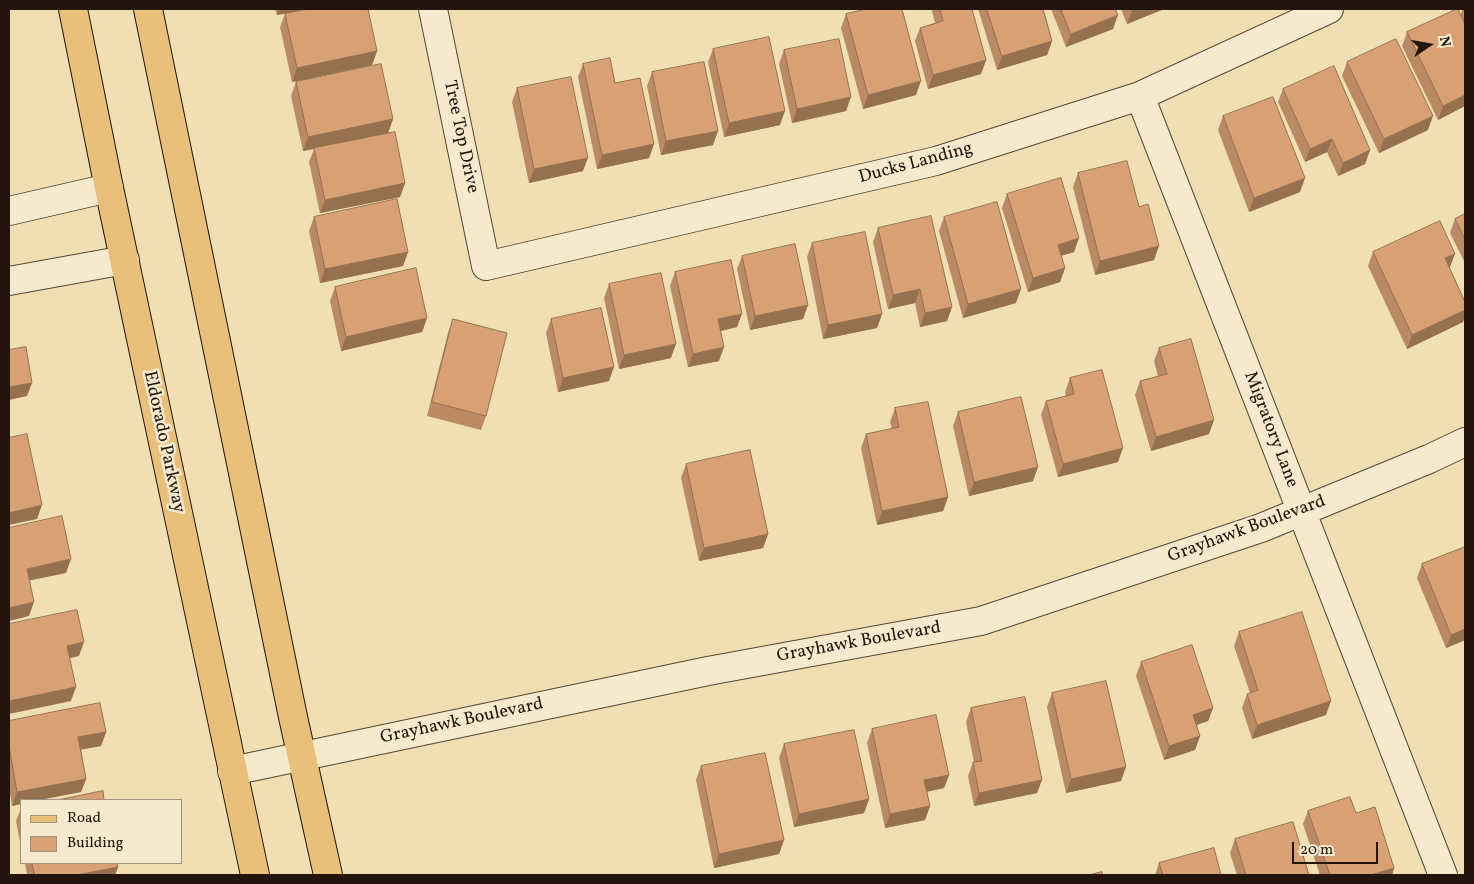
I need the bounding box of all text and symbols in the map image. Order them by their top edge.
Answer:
north arrow [1404,20,1454,70]
text: N [1434,35,1455,49]
street label: Tree Top Drive [438,79,482,195]
street label: Ducks Landing [857,138,975,190]
street label: Eldorado Parkway [137,369,189,515]
street label: Migratory Lane [1238,369,1302,491]
street label: Grayhawk Boulevard [1165,491,1329,569]
street label: Grayhawk Boulevard [775,618,943,668]
street label: Grayhawk Boulevard [378,694,546,750]
legend [20,799,182,864]
text: Road [67,808,101,829]
scale bar [1294,832,1380,864]
text: Building [67,833,123,854]
text: 20 m [1300,840,1333,861]

